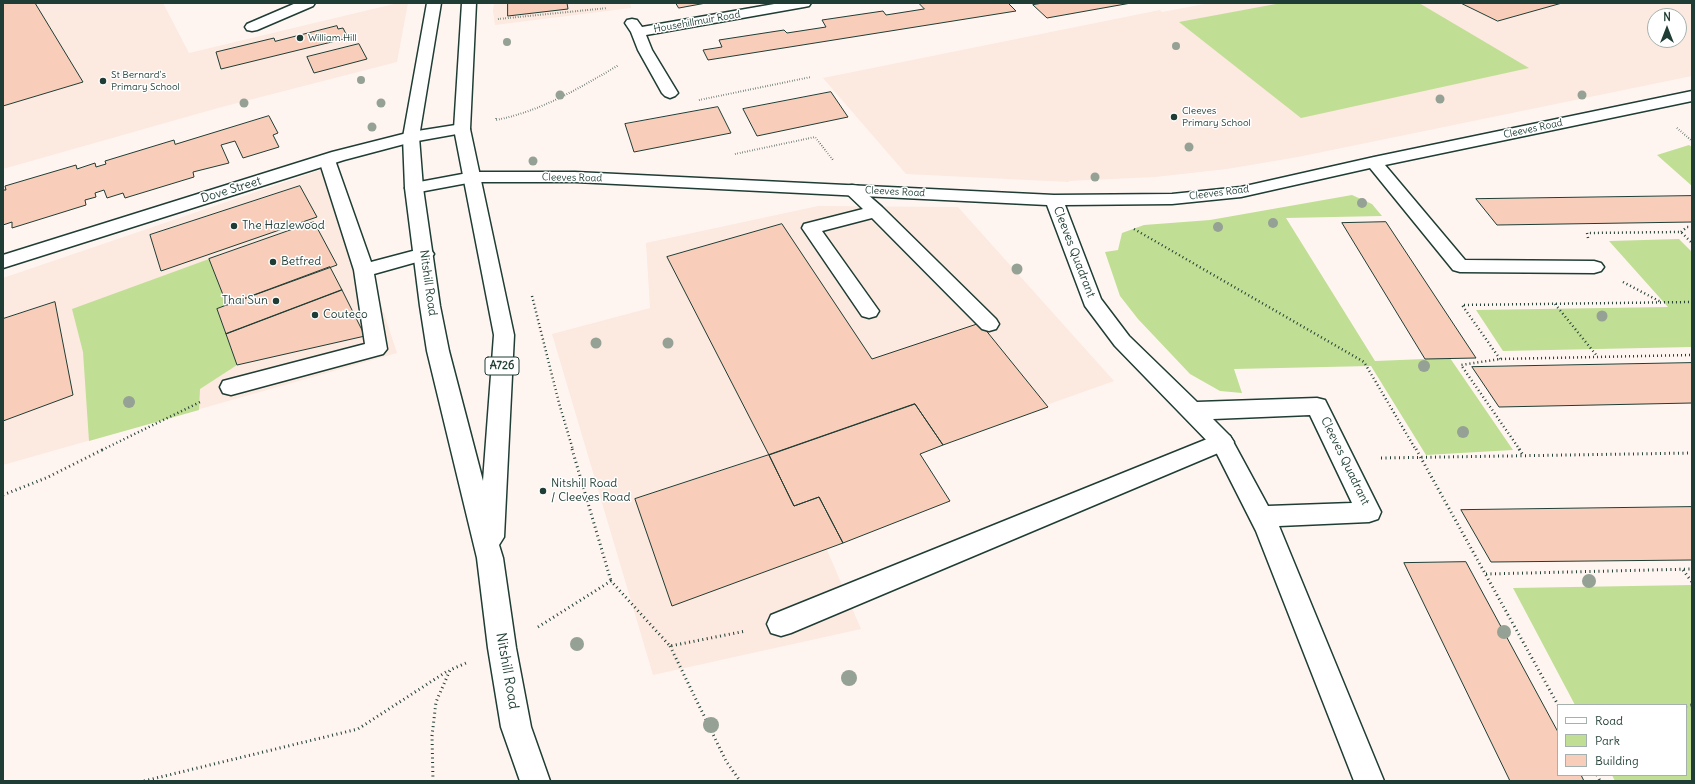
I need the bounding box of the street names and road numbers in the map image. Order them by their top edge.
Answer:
street label: Househillmuir Road [653,8,741,36]
street label: Cleeves Road [1502,117,1564,141]
street label: Cleeves Road [542,171,602,185]
street label: Dove Street [199,174,263,206]
street label: Cleeves Road [1188,183,1250,203]
street label: Cleeves Road [865,184,925,200]
street label: Cleeves Quadrant [1050,204,1098,300]
street label: Nitshill Road [416,249,440,317]
road number: A726 [485,357,519,375]
street label: Cleeves Quadrant [1317,414,1373,508]
street label: Nitshill Road [492,631,522,711]

